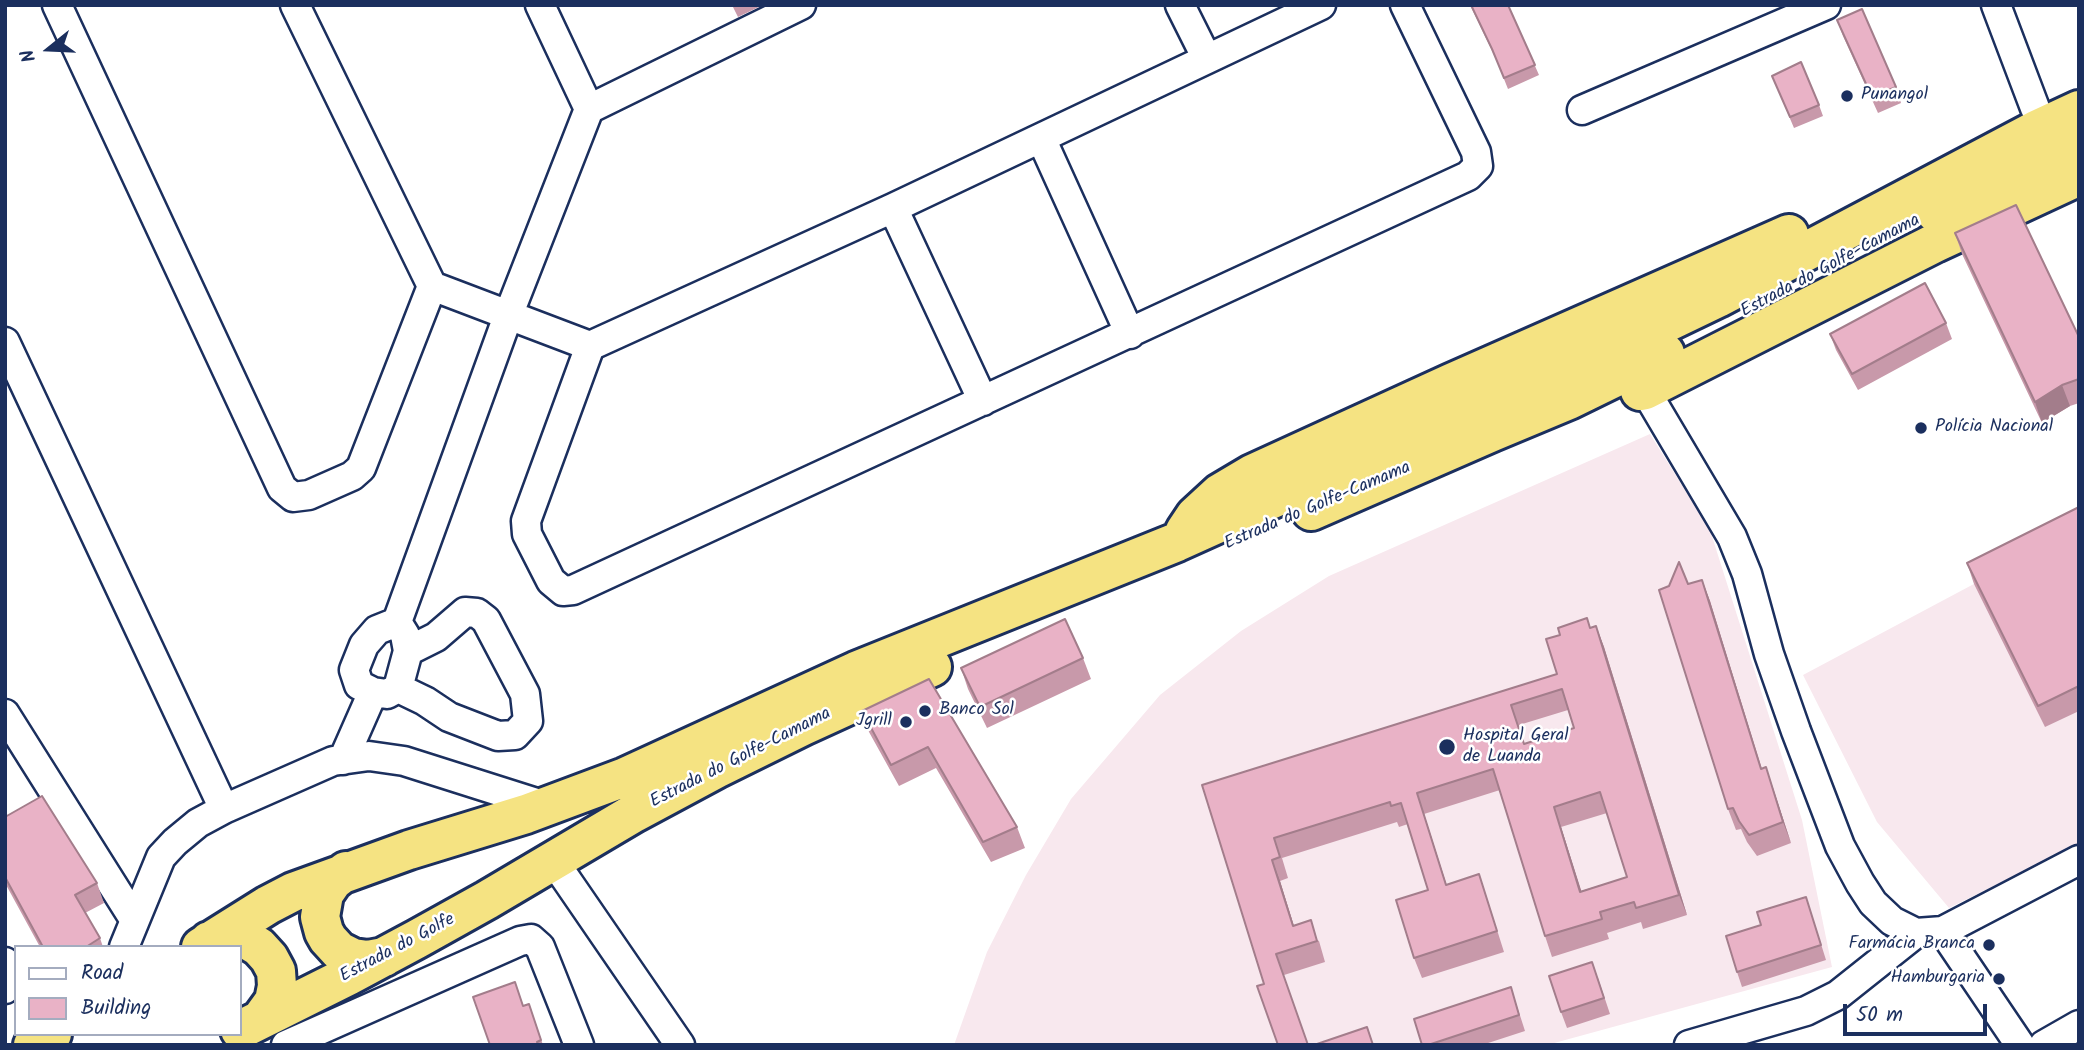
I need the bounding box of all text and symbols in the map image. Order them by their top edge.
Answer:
north arrow [14,14,84,84]
text: N [13,45,45,66]
place label: Punangol [1861,85,1928,107]
marker: Punangol [1839,88,1855,104]
street label: Estrada do Golfe-Camama [1738,211,1924,323]
place label: Polícia Nacional [1935,417,2053,439]
marker: Polícia Nacional [1913,420,1929,436]
street label: Estrada do Golfe-Camama [1222,458,1414,556]
place label: Banco Sol [939,700,1014,722]
marker: Banco Sol [917,703,933,719]
street label: Estrada do Golfe-Camama [647,704,835,814]
place label: Jgrill [856,711,892,733]
marker: Jgrill [898,714,914,730]
place label: Hospital Geral de Luanda [1463,726,1569,768]
marker: Hospital Geral de Luanda [1437,737,1457,757]
street label: Estrada do Golfe [337,910,459,988]
place label: Farmácia Branca [1848,934,1975,956]
marker: Farmácia Branca [1981,937,1997,953]
legend [14,945,242,1036]
text: Road [81,957,123,990]
place label: Hamburgaria [1890,968,1985,990]
marker: Hamburgaria [1991,971,2007,987]
scale bar [1846,990,1990,1034]
text: Building [81,992,151,1025]
text: 50 m [1856,999,1903,1032]

